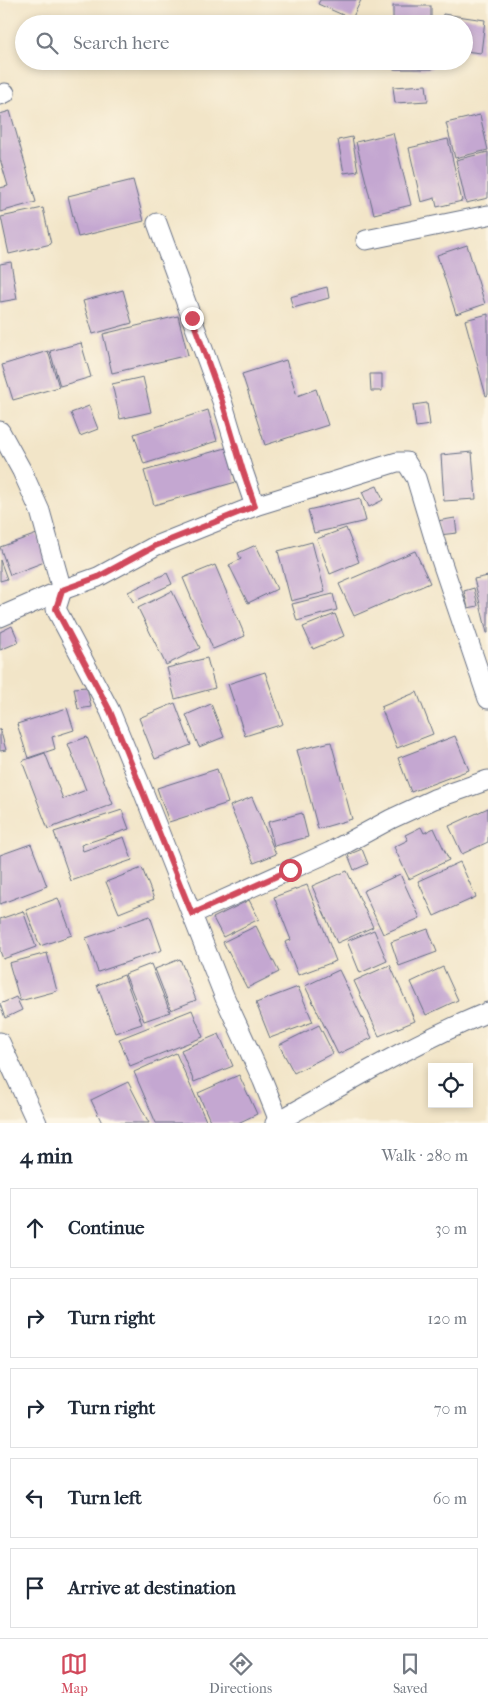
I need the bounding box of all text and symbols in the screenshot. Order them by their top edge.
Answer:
search box [15,15,473,70]
icon: search [33,29,61,57]
text: Search here [73,32,169,54]
route end [181,307,204,330]
route start [279,859,302,882]
map controls [428,1063,473,1108]
button: locate [428,1063,473,1108]
text: 4 min [20,1144,73,1168]
text: Walk · 280 m [381,1146,468,1165]
icon: ahead [21,1214,49,1242]
text: Continue [68,1217,144,1239]
text: 30 m [435,1219,467,1238]
icon: right [21,1304,49,1332]
text: Turn right [68,1307,155,1329]
text: 120 m [428,1309,467,1328]
icon: right [21,1394,49,1422]
text: Turn right [68,1397,155,1419]
text: 70 m [434,1399,467,1418]
icon: left [21,1484,49,1512]
text: Turn left [68,1487,142,1509]
text: 60 m [433,1489,467,1508]
icon: arrive [21,1574,49,1602]
text: Arrive at destination [68,1577,236,1599]
tab: Map [60,1650,88,1697]
tab: Directions [209,1650,272,1697]
tab: Saved [393,1650,428,1697]

